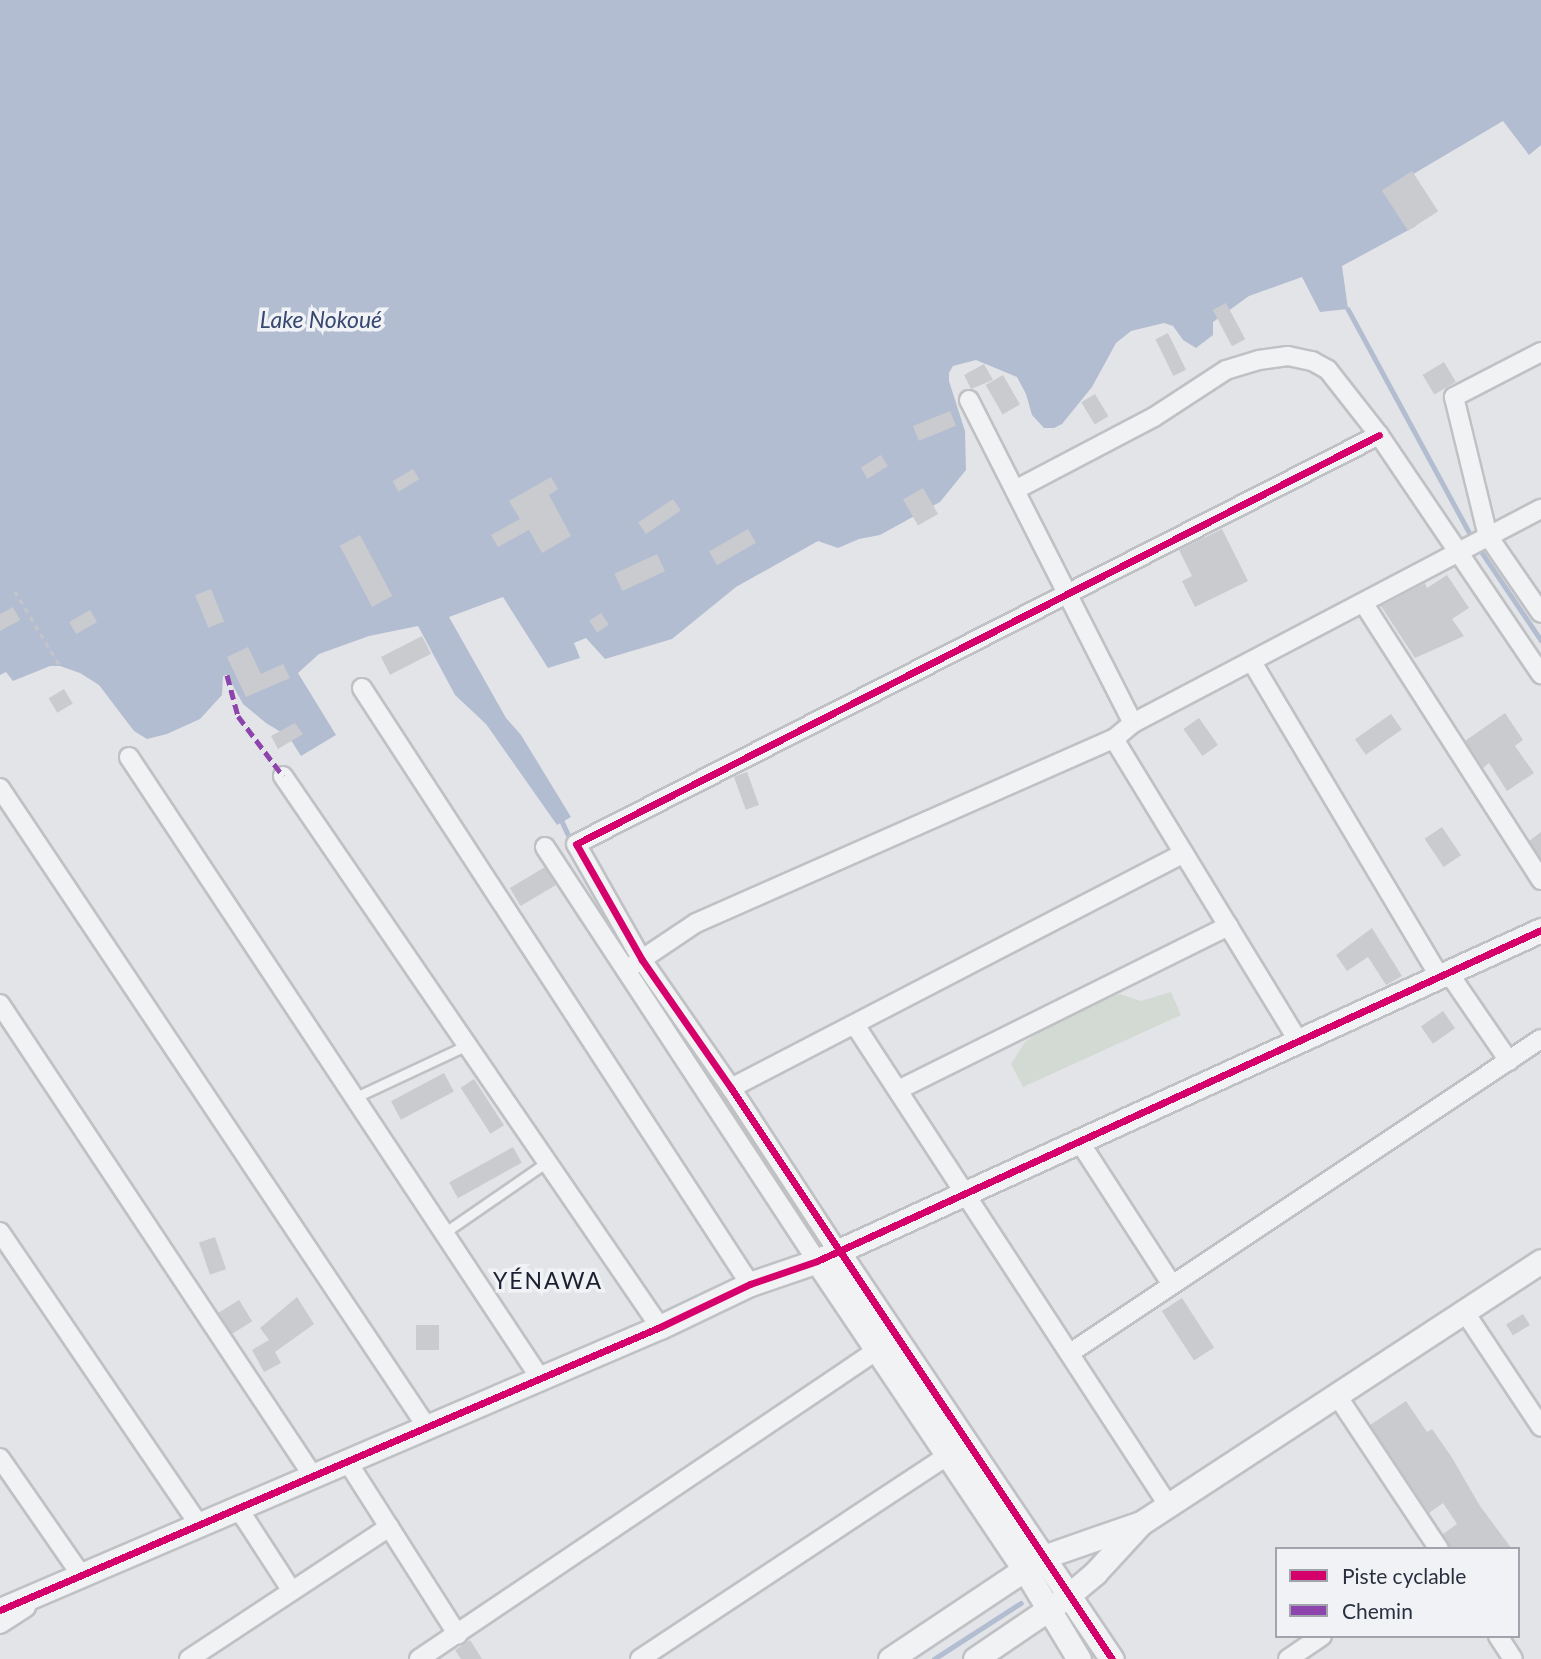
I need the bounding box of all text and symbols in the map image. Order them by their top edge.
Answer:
water label: Lake Nokoué [260,305,382,333]
district label: YÉNAWA [494,1266,602,1294]
legend [1275,1547,1520,1638]
text: Piste cyclable [1342,1563,1466,1588]
text: Chemin [1342,1598,1413,1623]

